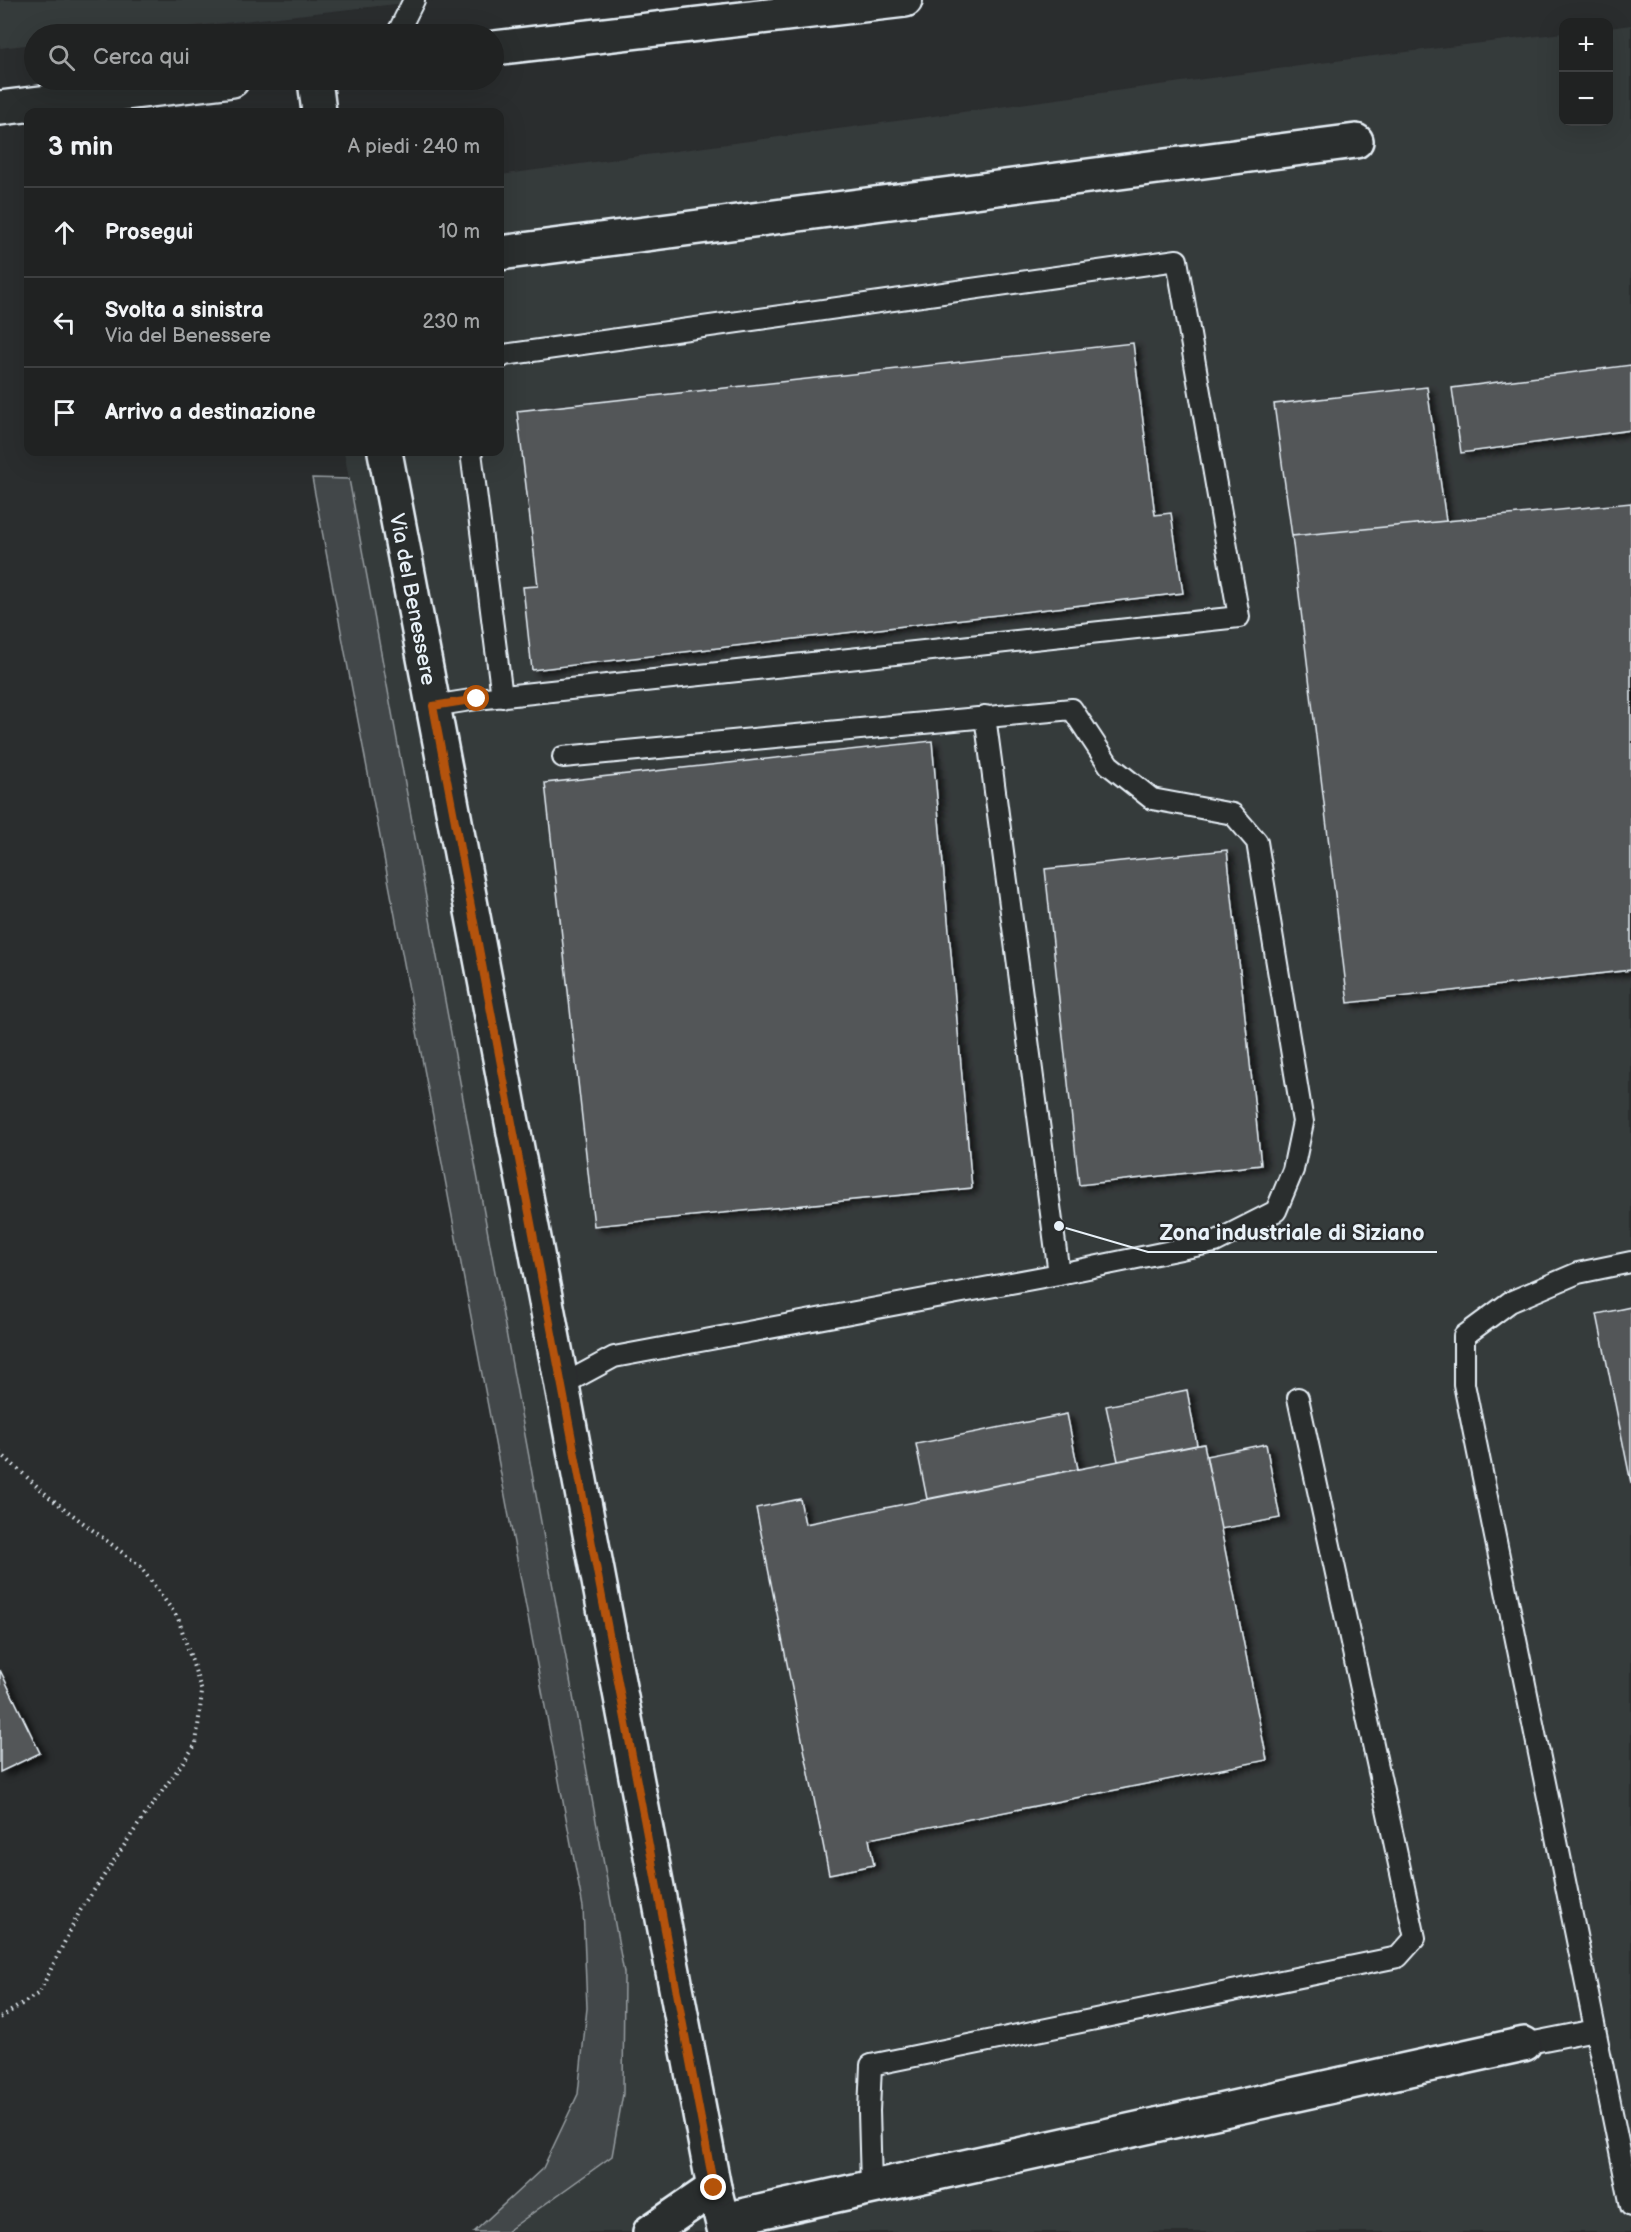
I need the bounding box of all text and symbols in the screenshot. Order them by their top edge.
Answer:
map controls [1559,18,1613,126]
button: + [1559,18,1613,72]
search box [24,24,504,90]
icon: search [45,41,78,74]
text: Cerca qui [93,44,190,71]
button: − [1559,72,1613,126]
text: 3 min [48,132,113,163]
text: A piedi · 240 m [348,135,480,159]
icon: ahead [48,216,81,249]
text: Prosegui [105,219,193,246]
text: 10 m [439,220,480,244]
text: Svolta a sinistra [105,297,264,324]
icon: left [48,306,81,339]
text: 230 m [423,310,480,334]
text: Via del Benessere [105,324,271,348]
icon: arrive [48,396,81,429]
text: Arrivo a destinazione [105,399,316,426]
street label: Via del Benessere [384,511,441,687]
route start [463,685,489,711]
callout: Zona industriale di Siziano [1148,1212,1437,1252]
text: Zona industriale di Siziano [1160,1220,1424,1247]
route end [700,2174,726,2200]

